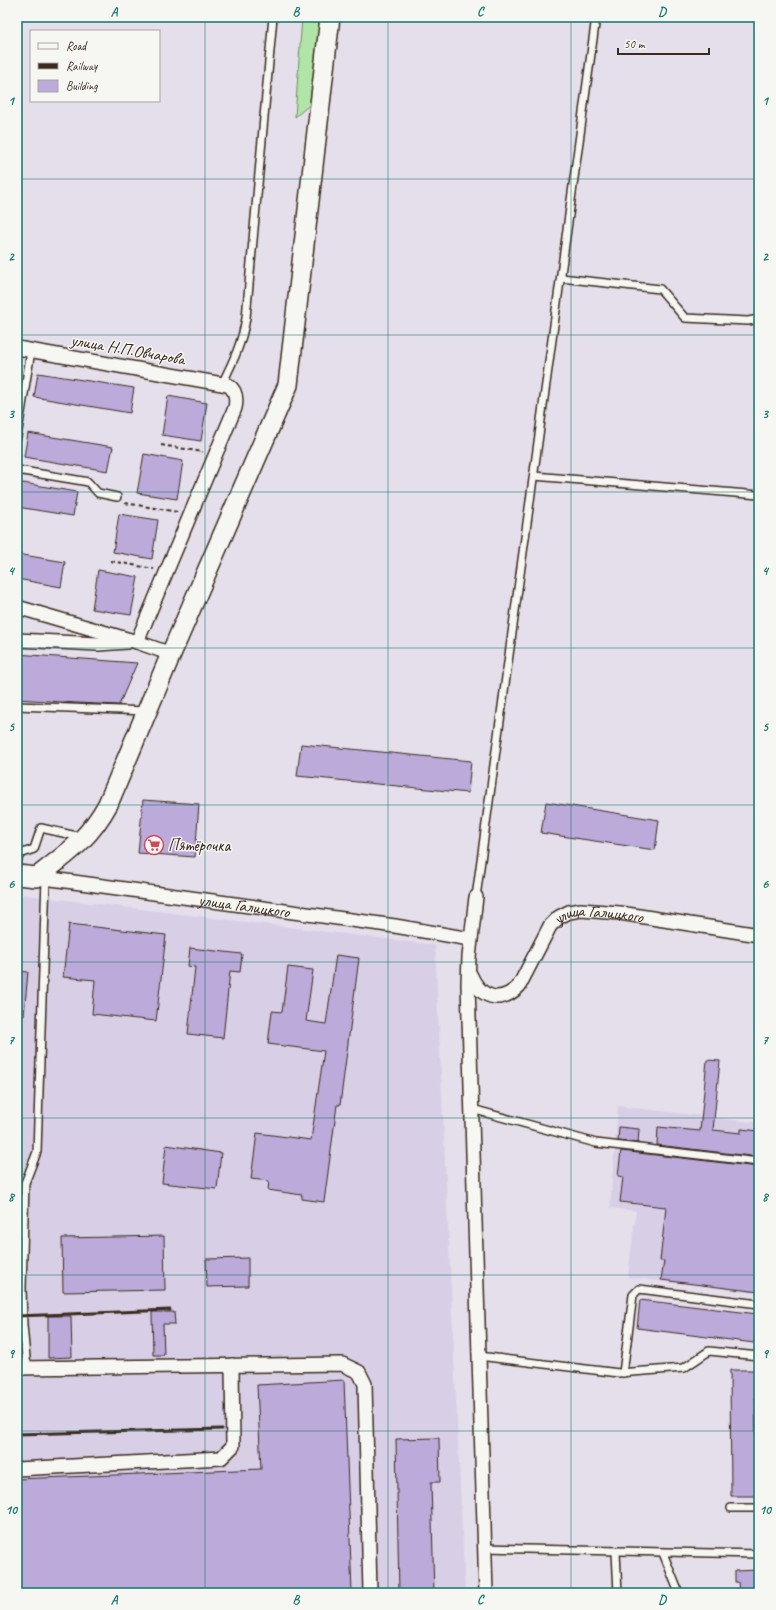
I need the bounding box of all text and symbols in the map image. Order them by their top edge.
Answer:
text: A [111,4,119,20]
text: B [293,4,301,20]
text: C [477,4,485,20]
text: D [658,4,667,20]
legend [30,30,160,102]
scale bar [618,30,709,56]
text: 50 m [624,36,646,52]
text: Road [66,38,88,54]
text: Railway [66,58,98,74]
text: Building [66,78,98,94]
text: 1 [8,93,16,109]
text: 1 [762,93,770,109]
text: 2 [8,249,15,265]
text: 2 [762,249,769,265]
street label: улица Н.П.Овчарова [68,329,188,370]
text: 3 [8,406,15,422]
text: 3 [762,406,769,422]
text: 4 [8,563,16,579]
text: 4 [762,563,770,579]
text: 5 [8,719,15,735]
text: 5 [762,719,769,735]
supermarket icon: Пятёрочка [143,834,165,856]
place label: Пятёрочка [168,835,231,856]
text: 6 [8,876,15,892]
text: 6 [762,876,769,892]
street label: улица Галицкого [196,889,292,923]
street label: улица Галицкого [547,900,646,930]
text: 7 [8,1032,15,1048]
text: 7 [762,1032,769,1048]
text: 8 [8,1189,16,1205]
text: 8 [762,1189,770,1205]
text: 9 [8,1346,15,1362]
text: 9 [762,1346,769,1362]
text: 10 [5,1502,18,1518]
text: 10 [759,1502,772,1518]
text: A [111,1592,119,1608]
text: B [293,1592,301,1608]
text: C [477,1592,485,1608]
text: D [658,1592,667,1608]

